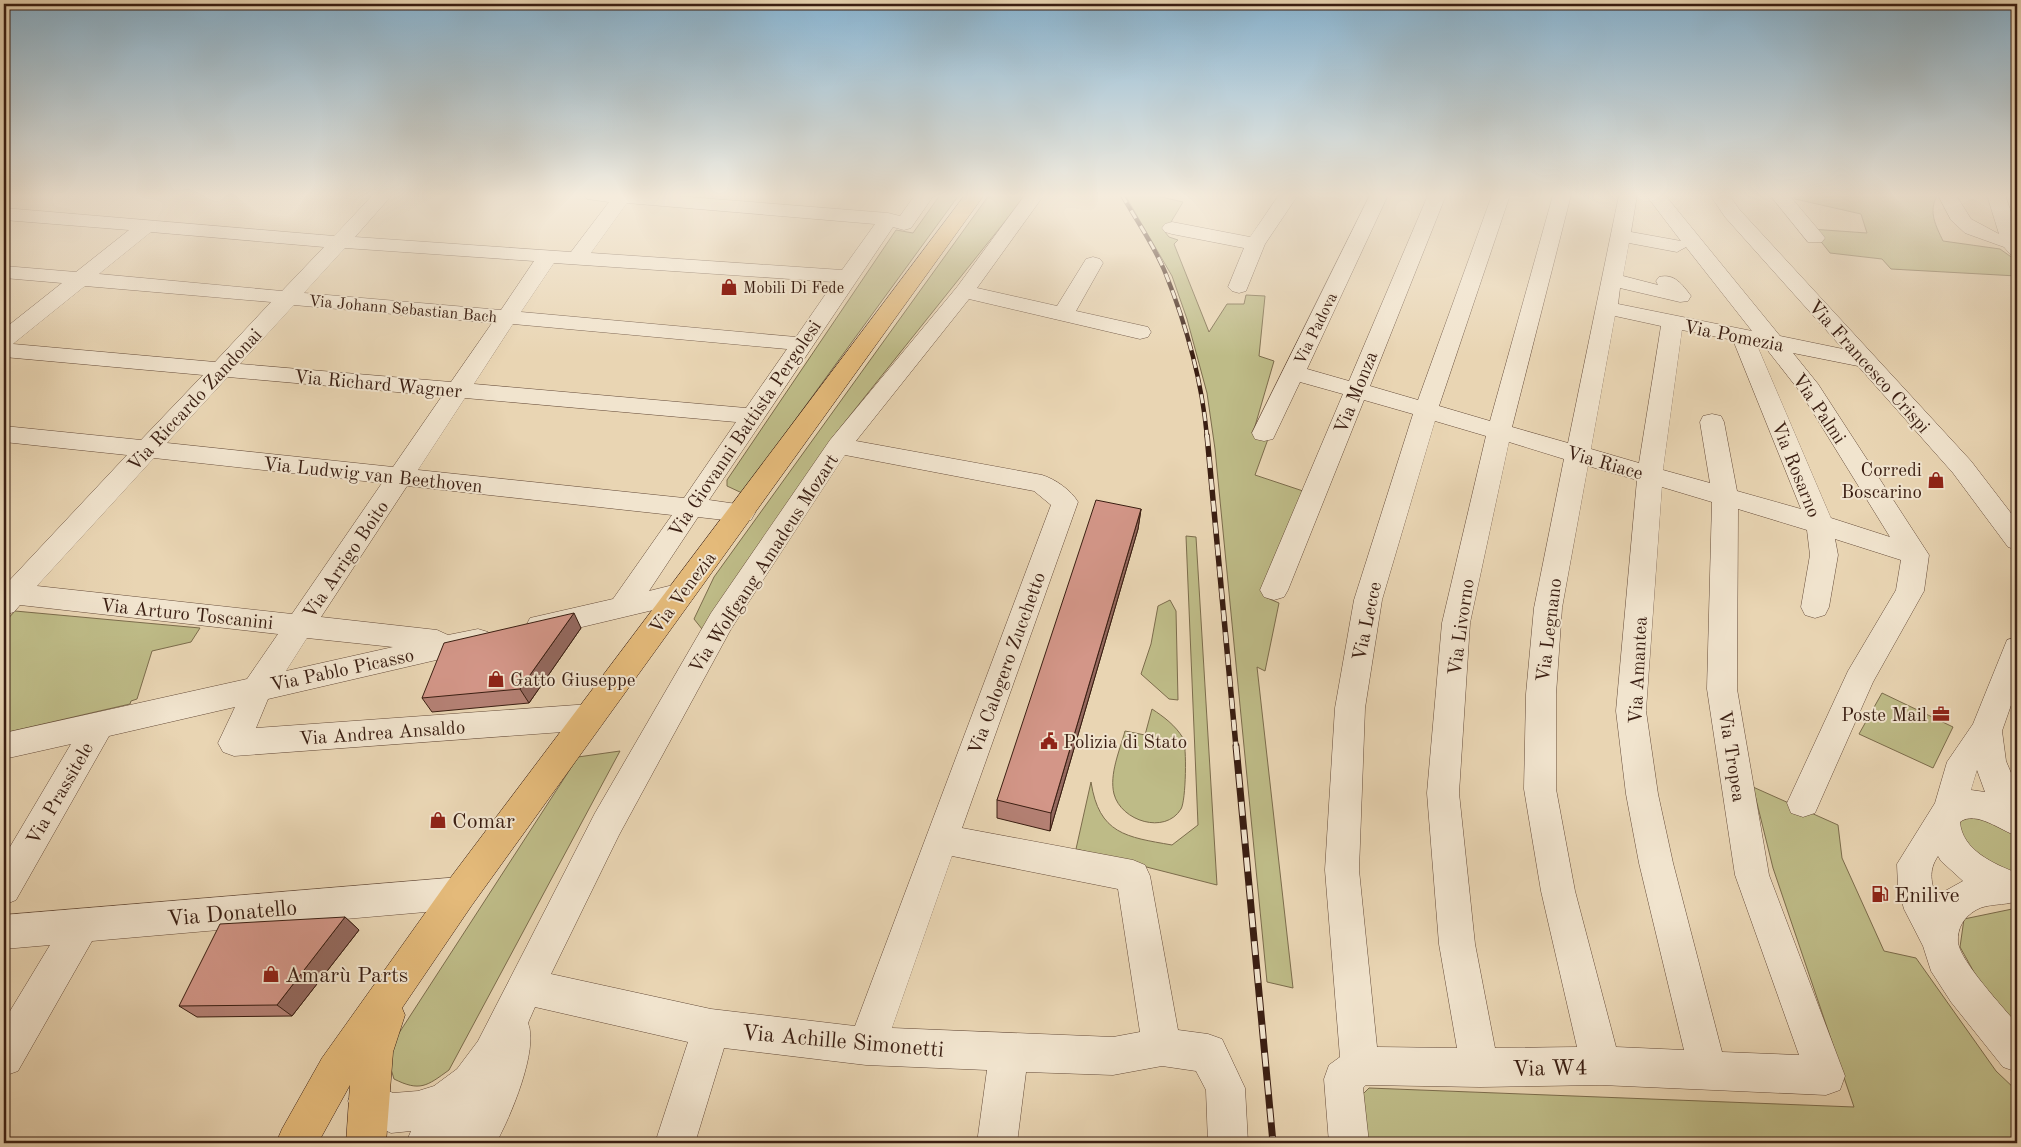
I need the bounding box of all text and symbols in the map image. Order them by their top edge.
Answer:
shop icon: Mobili Di Fede [719,277,739,297]
place label: Mobili Di Fede [743,281,844,297]
street label: Via Padova [1293,290,1341,367]
street label: Via Johann Sebastian Bach [308,294,498,326]
street label: Via Francesco Crispi [1804,298,1932,438]
street label: Via Giovanni Battista Pergolesi [666,318,826,541]
street label: Via Pomezia [1682,318,1786,357]
street label: Via Riccardo Zandonai [125,326,267,476]
street label: Via Monza [1332,348,1383,437]
street label: Via Richard Wagner [293,369,463,402]
street label: Via Palmi [1788,371,1848,448]
street label: Via Rosarno [1767,419,1823,521]
street label: Via Riace [1564,444,1645,484]
street label: Via Wolfgang Amadeus Mozart [687,451,843,677]
street label: Via Ludwig van Beethoven [262,456,483,497]
place label: Corredi Boscarino [1841,462,1922,503]
shop icon: Corredi Boscarino [1926,470,1946,490]
street label: Via Arrigo Boito [301,498,393,623]
street label: Via Venezia [647,549,721,638]
street label: Via Calogero Zucchetto [966,570,1050,758]
street label: Via Legnano [1535,577,1566,683]
street label: Via Livorno [1446,578,1479,677]
street label: Via Lecce [1351,580,1386,663]
street label: Via Arturo Toscanini [99,597,274,634]
street label: Via Amantea [1627,615,1652,724]
street label: Via Pablo Picasso [269,647,416,696]
shop icon: Gatto Giuseppe [486,669,506,689]
place label: Gatto Giuseppe [510,672,635,691]
office icon: Poste Mail [1931,704,1951,724]
place label: Poste Mail [1841,707,1927,726]
street label: Via Tropea [1714,709,1747,804]
street label: Via Andrea Ansaldo [298,719,466,750]
public building icon: Polizia di Stato [1039,731,1059,751]
place label: Polizia di Stato [1063,734,1187,753]
street label: Via Prassitele [24,740,98,849]
shop icon: Comar [428,810,448,830]
place label: Comar [452,811,515,833]
fuel station icon: Enilive [1870,884,1890,904]
place label: Enilive [1894,885,1960,907]
street label: Via Donatello [166,897,298,931]
shop icon: Amarù Parts [261,964,281,984]
place label: Amarù Parts [285,965,408,987]
street label: Via Achille Simonetti [741,1022,945,1062]
street label: Via W4 [1512,1057,1588,1081]

